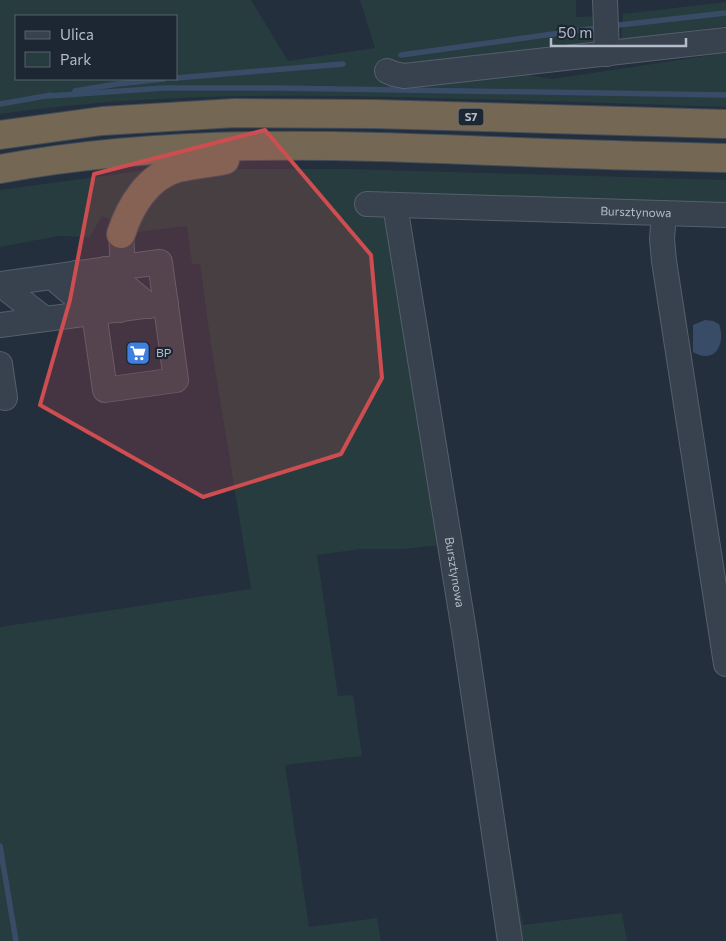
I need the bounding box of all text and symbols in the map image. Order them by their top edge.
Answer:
legend [15,15,178,80]
scale bar [551,15,686,47]
text: 50 m [558,23,592,41]
text: Ulica [60,25,94,43]
text: Park [60,50,91,68]
road number: S7 [458,108,484,125]
street label: Bursztynowa [600,203,672,219]
supermarket icon: BP [125,340,151,366]
place label: BP [156,345,172,359]
street label: Bursztynowa [443,536,468,608]

